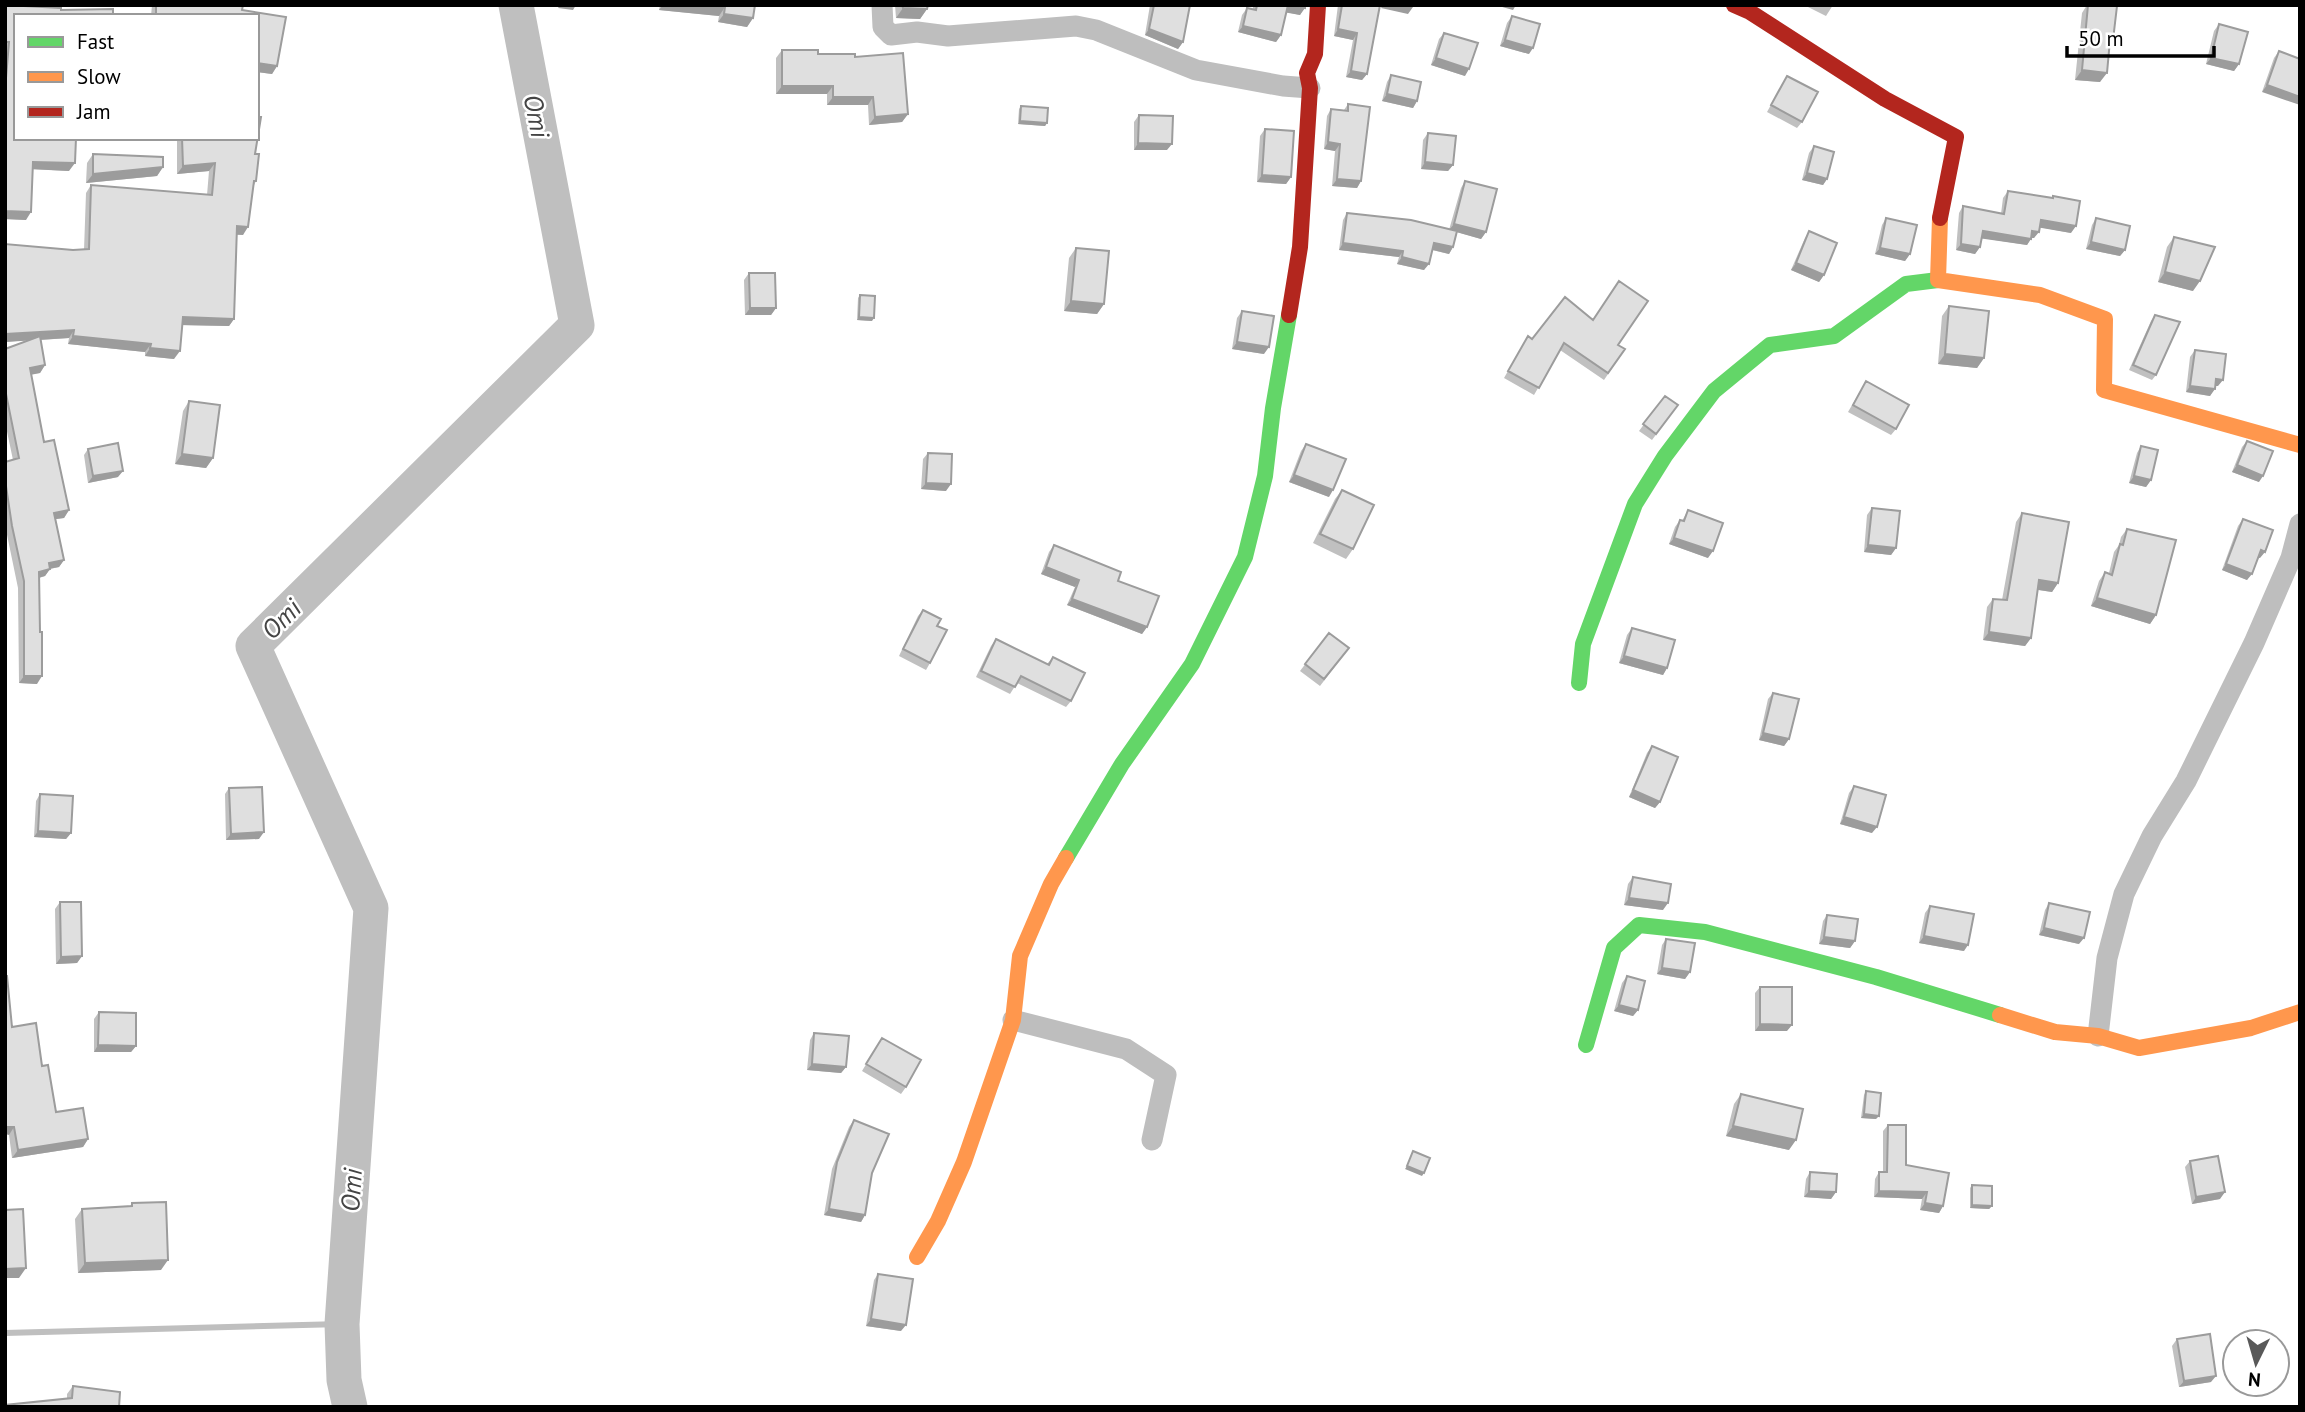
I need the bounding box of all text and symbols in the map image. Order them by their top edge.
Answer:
legend [14,14,259,140]
scale bar [2067,14,2214,58]
text: 50 m [2078,25,2124,52]
text: Fast [77,28,114,55]
text: Slow [77,63,121,90]
water label: Omi [517,92,558,142]
text: Jam [76,98,111,125]
water label: Omi [254,591,309,646]
water label: Omi [333,1166,369,1213]
north arrow [2221,1328,2291,1398]
text: N [2247,1367,2262,1392]

